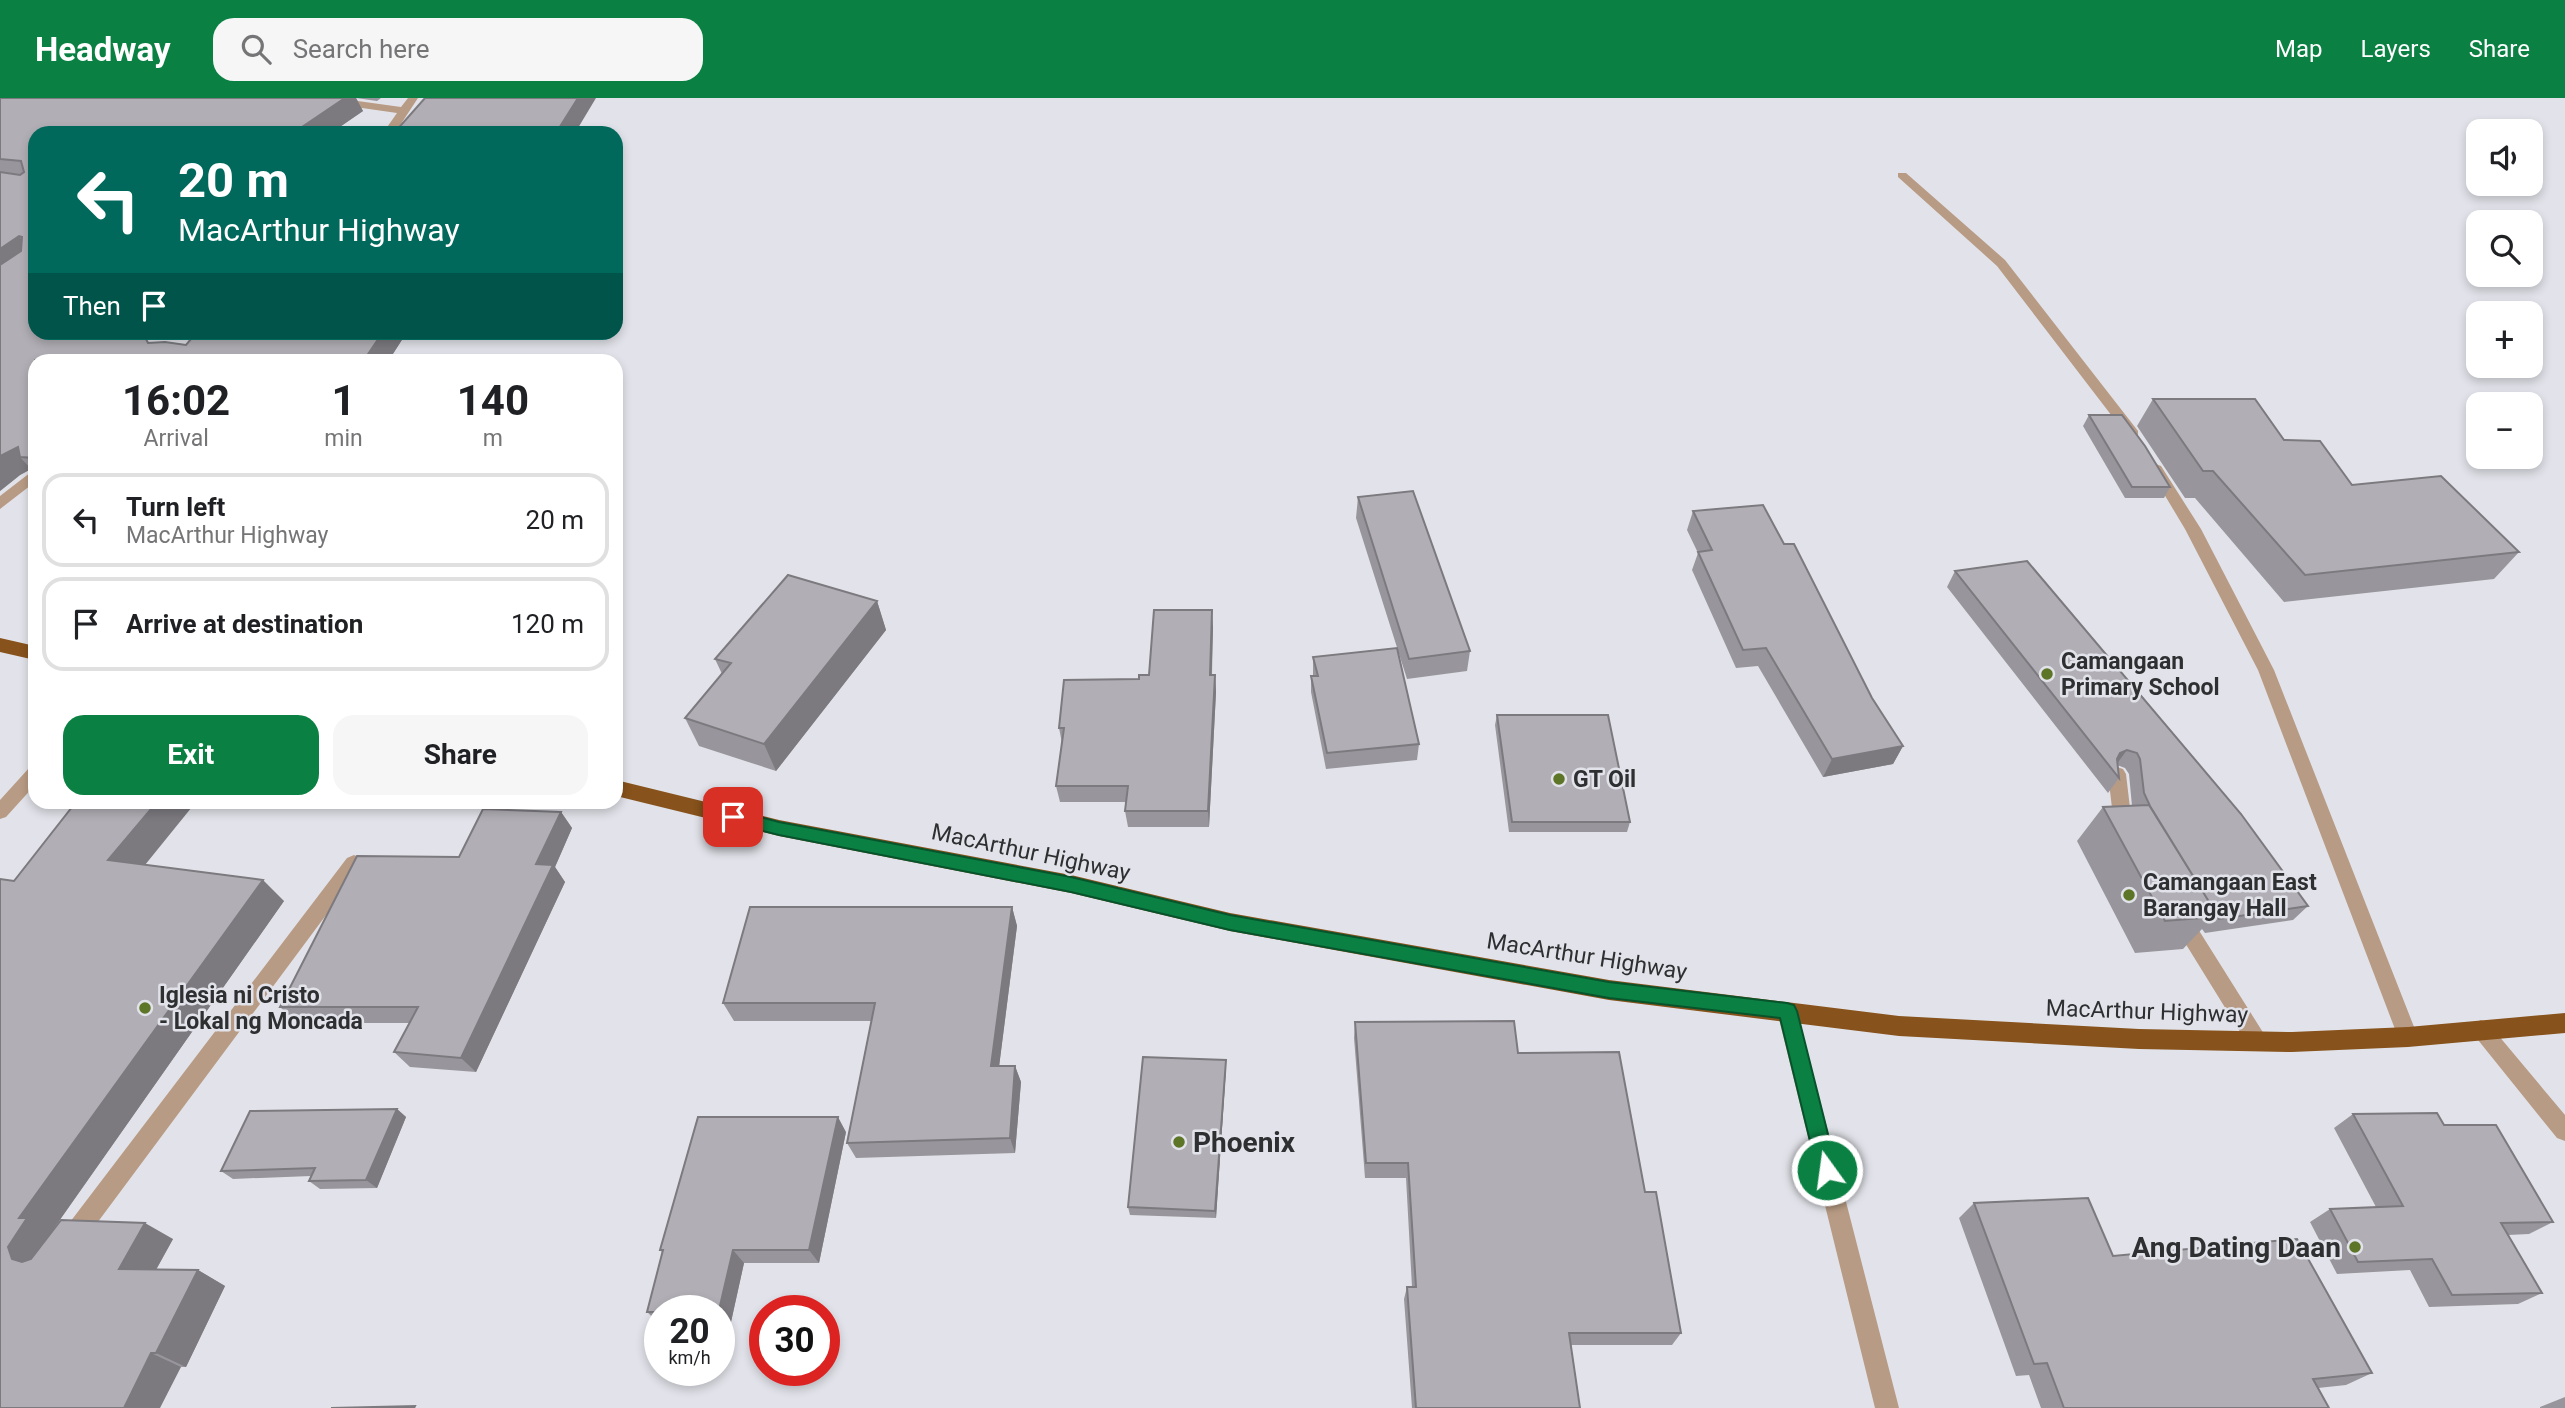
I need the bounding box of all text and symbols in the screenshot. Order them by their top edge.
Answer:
search box [213,18,703,81]
text: Headway [35,30,171,69]
icon: search [237,30,275,68]
text: Search here [293,34,429,64]
text: Map [2275,35,2323,63]
text: Layers [2361,35,2431,63]
text: Share [2469,35,2530,63]
map controls [2466,119,2543,469]
button: sound [2466,119,2543,196]
text: 20 m [178,152,289,209]
icon: left [63,154,154,245]
button: search [2466,210,2543,287]
text: MacArthur Highway [178,211,460,249]
icon: arrive [135,287,173,325]
text: Then [63,291,121,321]
button: + [2466,301,2543,378]
text: 16:02 [122,376,230,425]
text: 1 [331,376,356,425]
text: 140 [457,376,529,425]
button: − [2466,392,2543,469]
text: Arrival [143,425,209,452]
text: min [324,425,363,452]
text: m [483,425,503,452]
text: Turn left [126,492,225,522]
icon: left [67,501,105,539]
text: 20 m [526,505,584,535]
text: MacArthur Highway [126,522,328,549]
icon: arrive [67,605,105,643]
text: Arrive at destination [126,609,363,639]
text: 120 m [511,609,584,639]
place label: Camangaan Primary School [2061,648,2220,701]
marker: Camangaan Primary School [2039,666,2055,682]
button: Exit [63,715,319,795]
button: Share [333,715,588,795]
place label: GT Oil [1573,766,1636,793]
marker: GT Oil [1551,771,1567,787]
pin [703,787,763,847]
icon: arrive [714,798,752,836]
street label: MacArthur Highway [929,818,1133,887]
place label: Camangaan East Barangay Hall [2143,869,2317,922]
marker: Camangaan East Barangay Hall [2121,887,2137,903]
street label: MacArthur Highway [1485,927,1689,986]
place label: Iglesia ni Cristo - Lokal ng Moncada [159,982,363,1035]
street label: MacArthur Highway [2045,994,2249,1029]
marker: Iglesia ni Cristo - Lokal ng Moncada [137,1000,153,1016]
place label: Phoenix [1193,1126,1296,1159]
position arrow [1790,1133,1864,1207]
marker: Phoenix [1171,1134,1187,1150]
place label: Ang Dating Daan [2131,1231,2341,1264]
marker: Ang Dating Daan [2347,1239,2363,1255]
speed limit sign: 30 [749,1295,840,1386]
text: 20 [669,1311,710,1352]
text: km/h [668,1347,711,1368]

